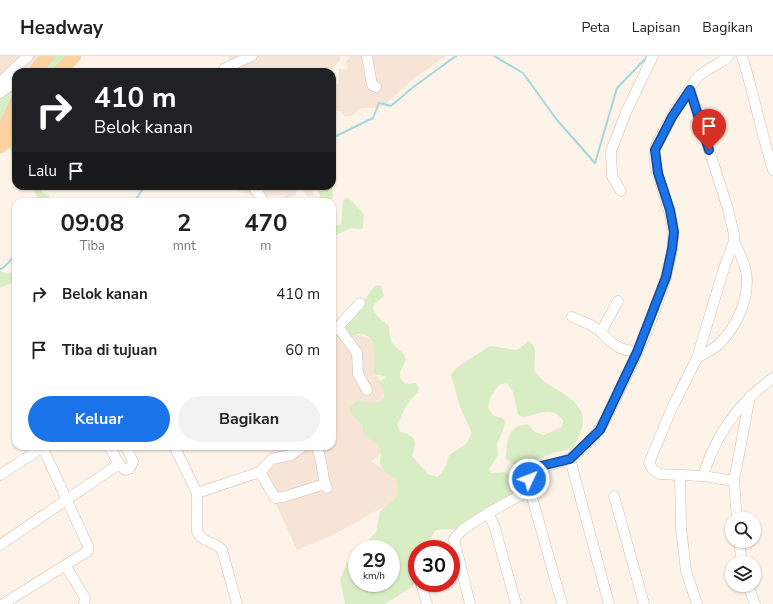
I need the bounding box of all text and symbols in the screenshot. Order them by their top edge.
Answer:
text: Headway [20,15,103,41]
text: Peta [582,18,610,37]
text: Lapisan [632,18,680,37]
text: Bagikan [702,18,753,37]
text: 410 m [94,79,177,117]
icon: right [28,84,80,136]
pin [692,109,726,150]
text: Belok kanan [94,115,193,139]
icon: arrive [698,115,720,137]
icon: arrive [65,160,87,182]
text: Lalu [28,161,57,181]
text: 09:08 [61,207,124,239]
text: 2 [177,207,191,239]
text: 470 [244,207,287,239]
text: Tiba [80,237,105,255]
text: mnt [173,237,196,255]
text: m [260,237,271,255]
icon: right [28,283,50,305]
text: Belok kanan [62,284,148,304]
text: 410 m [276,284,320,304]
icon: arrive [28,339,50,361]
text: Tiba di tujuan [62,340,157,360]
text: 60 m [285,340,320,360]
button: Keluar [28,396,170,442]
button: Bagikan [178,396,320,442]
position arrow [508,458,550,500]
map controls [725,512,761,592]
button: search [725,512,761,548]
speed limit sign: 30 [408,540,460,592]
text: 29 [362,547,386,574]
button: layers [725,556,761,592]
text: km/h [363,569,385,583]

